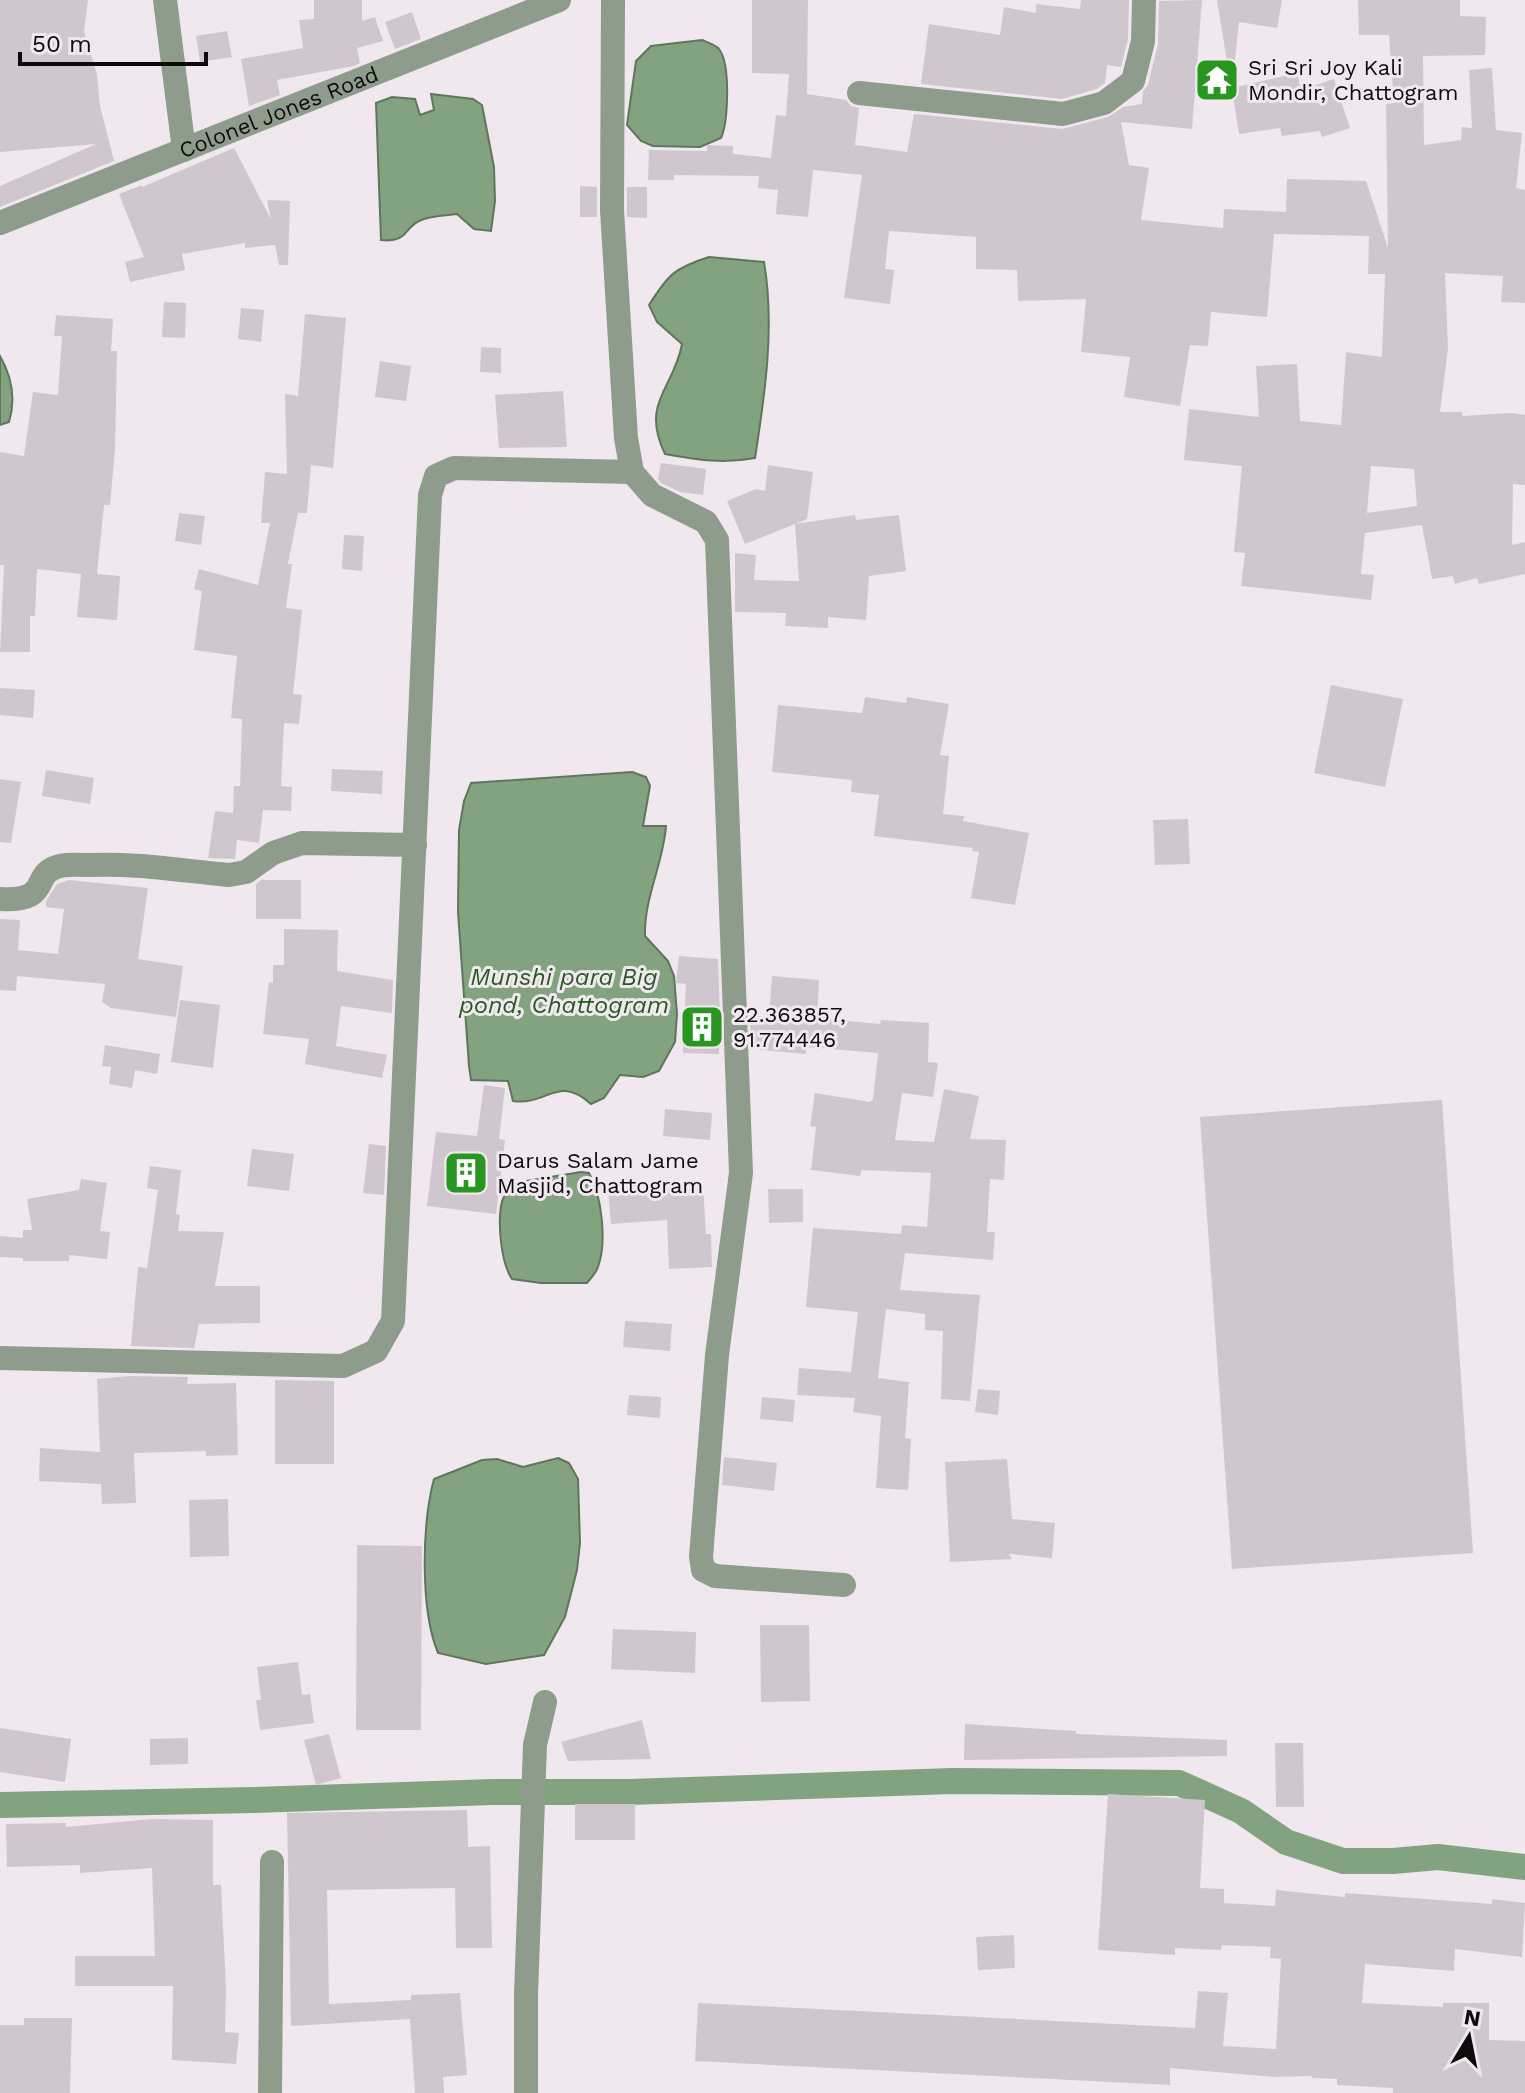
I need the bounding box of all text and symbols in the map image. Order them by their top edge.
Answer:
scale bar [20,16,206,66]
text: 50 m [32,30,92,58]
place label: Sri Sri Joy Kali Mondir, Chattogram [1248,55,1458,105]
temple icon: Sri Sri Joy Kali Mondir, Chattogram [1193,56,1241,104]
street label: Colonel Jones Road [175,61,382,163]
water label: Munshi para Big pond, Chattogram [458,963,669,1019]
place label: 22.363857, 91.774446 [733,1002,846,1052]
building icon: 22.363857, 91.774446 [678,1003,726,1051]
place label: Darus Salam Jame Masjid, Chattogram [497,1148,703,1198]
building icon: Darus Salam Jame Masjid, Chattogram [442,1149,490,1197]
north arrow [1429,1997,1509,2077]
text: N [1462,2004,1483,2032]

